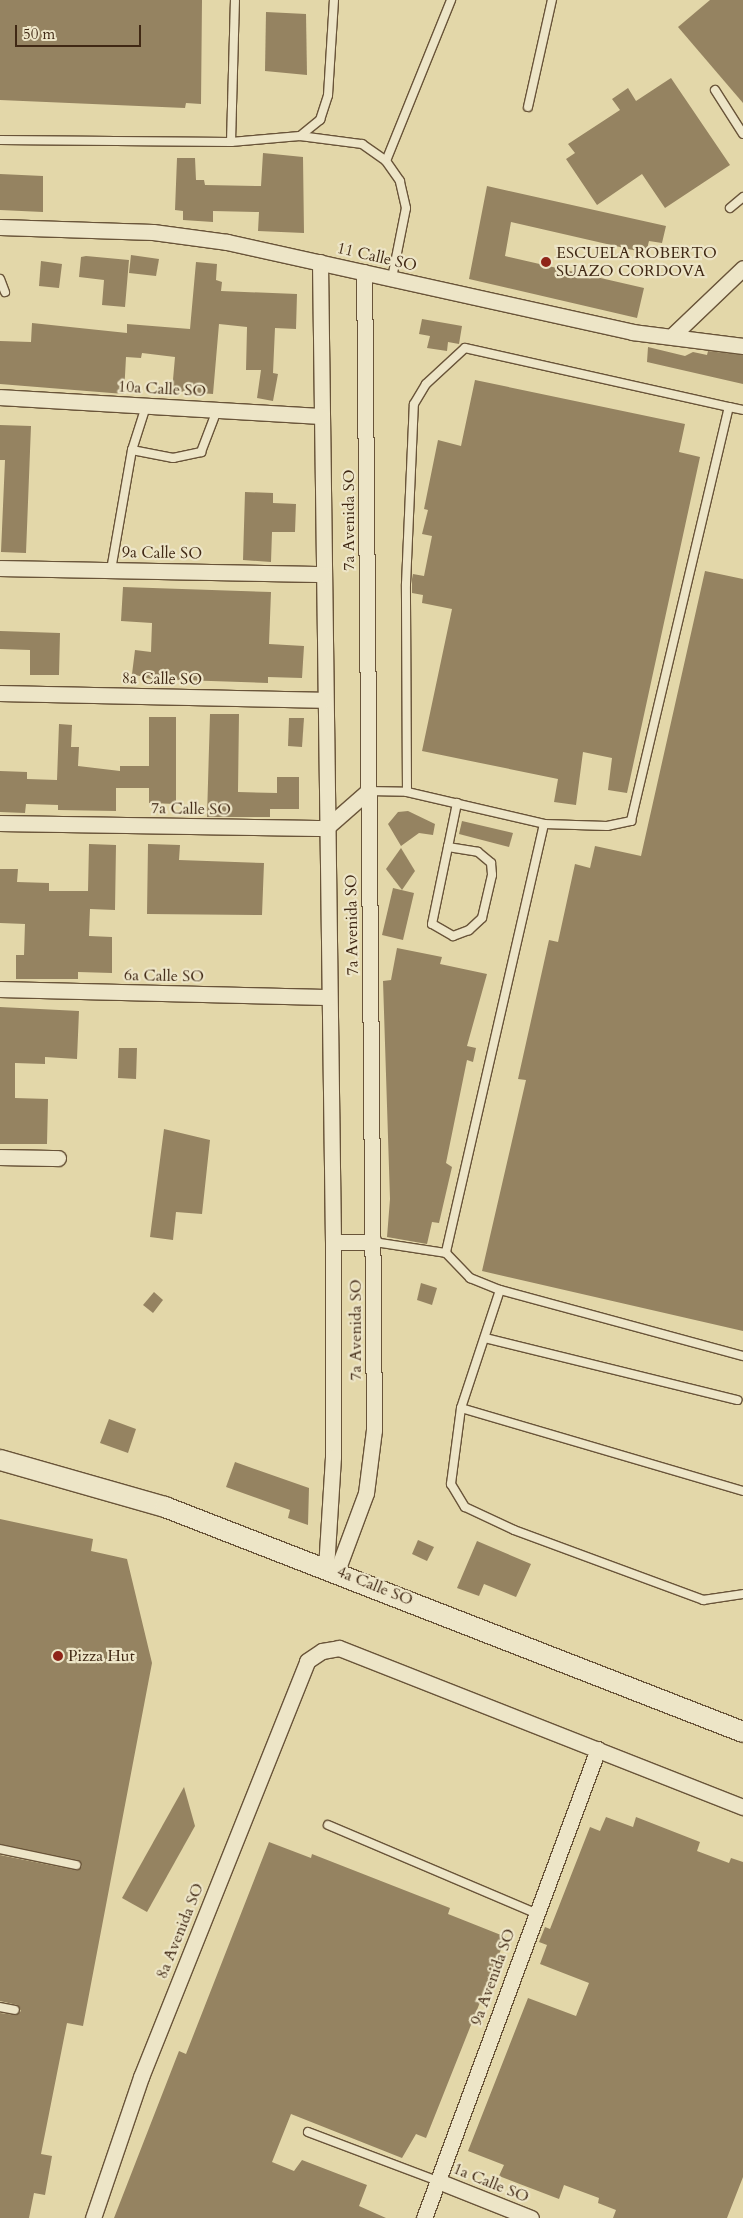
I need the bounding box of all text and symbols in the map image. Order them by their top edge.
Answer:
scale bar [18,15,144,47]
text: 50 m [23,24,55,44]
street label: 11 Calle SO [335,238,419,276]
place label: ESCUELA ROBERTO SUAZO CORDOVA [556,243,717,281]
marker: ESCUELA ROBERTO SUAZO CORDOVA [540,256,552,268]
street label: 10a Calle SO [117,377,207,401]
street label: 7a Avenida SO [339,469,359,571]
street label: 9a Calle SO [122,543,202,563]
street label: 8a Calle SO [122,669,202,689]
street label: 7a Calle SO [151,799,231,819]
street label: 7a Avenida SO [342,874,362,976]
street label: 6a Calle SO [124,966,204,986]
street label: 7a Avenida SO [346,1279,366,1381]
street label: 4a Calle SO [334,1562,416,1610]
place label: Pizza Hut [68,1646,135,1666]
marker: Pizza Hut [52,1650,64,1662]
street label: 8a Avenida SO [152,1880,208,1982]
street label: 9a Avenida SO [467,1926,519,2028]
street label: 1a Calle SO [450,2159,532,2207]

